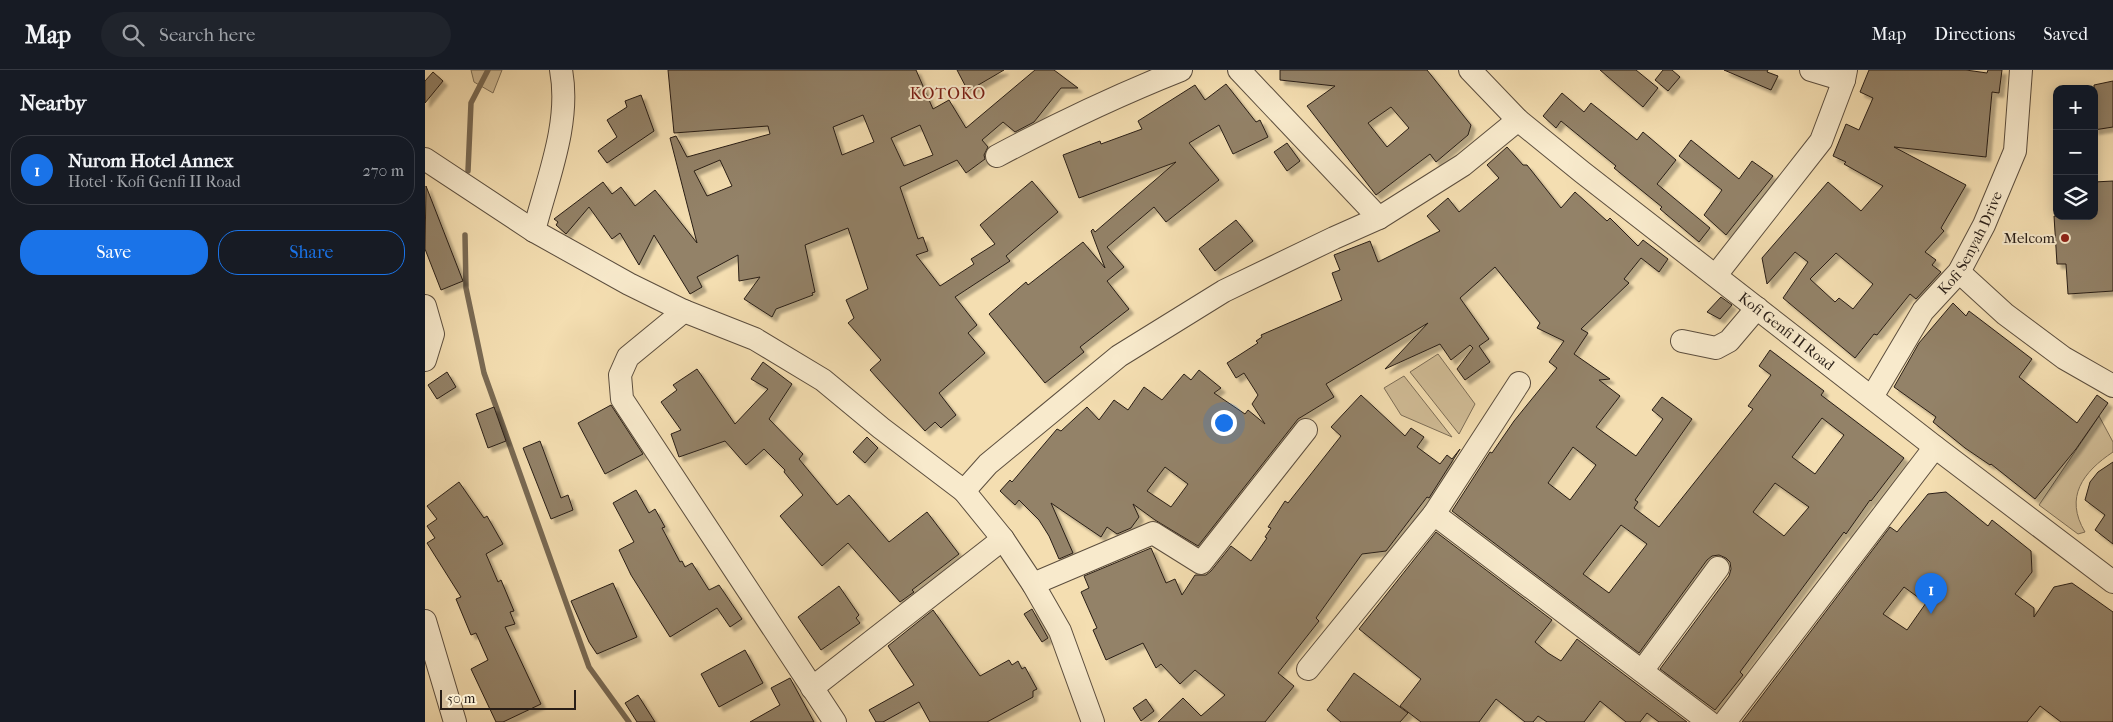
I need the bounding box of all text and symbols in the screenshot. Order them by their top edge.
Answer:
search box [101,12,451,57]
text: Map [25,21,71,49]
icon: search [119,21,147,49]
text: Search here [159,24,255,46]
text: Map [1872,24,1906,45]
text: Directions [1934,24,2015,45]
text: Saved [2043,24,2088,45]
district label: KOTOKO [910,84,986,103]
map controls [2053,85,2098,220]
button: + [2053,85,2098,130]
text: Nearby [20,91,86,115]
button: − [2053,130,2098,175]
text: Nurom Hotel Annex [68,150,233,172]
text: 1 [34,161,40,180]
text: 270 m [363,161,404,180]
text: Hotel · Kofi Genfi II Road [68,172,241,191]
button: layers [2053,175,2098,220]
street label: Kofi Senyah Drive [1934,188,2006,298]
place label: Melcom [2003,229,2056,247]
button: Save [20,230,208,275]
button: Share [218,230,405,275]
marker: Melcom [2059,232,2071,244]
street label: Kofi Genfi II Road [1735,288,1839,375]
your location [1211,410,1237,436]
pin: 1 [1915,573,1947,614]
scale bar [440,687,576,710]
text: 50 m [447,690,475,707]

